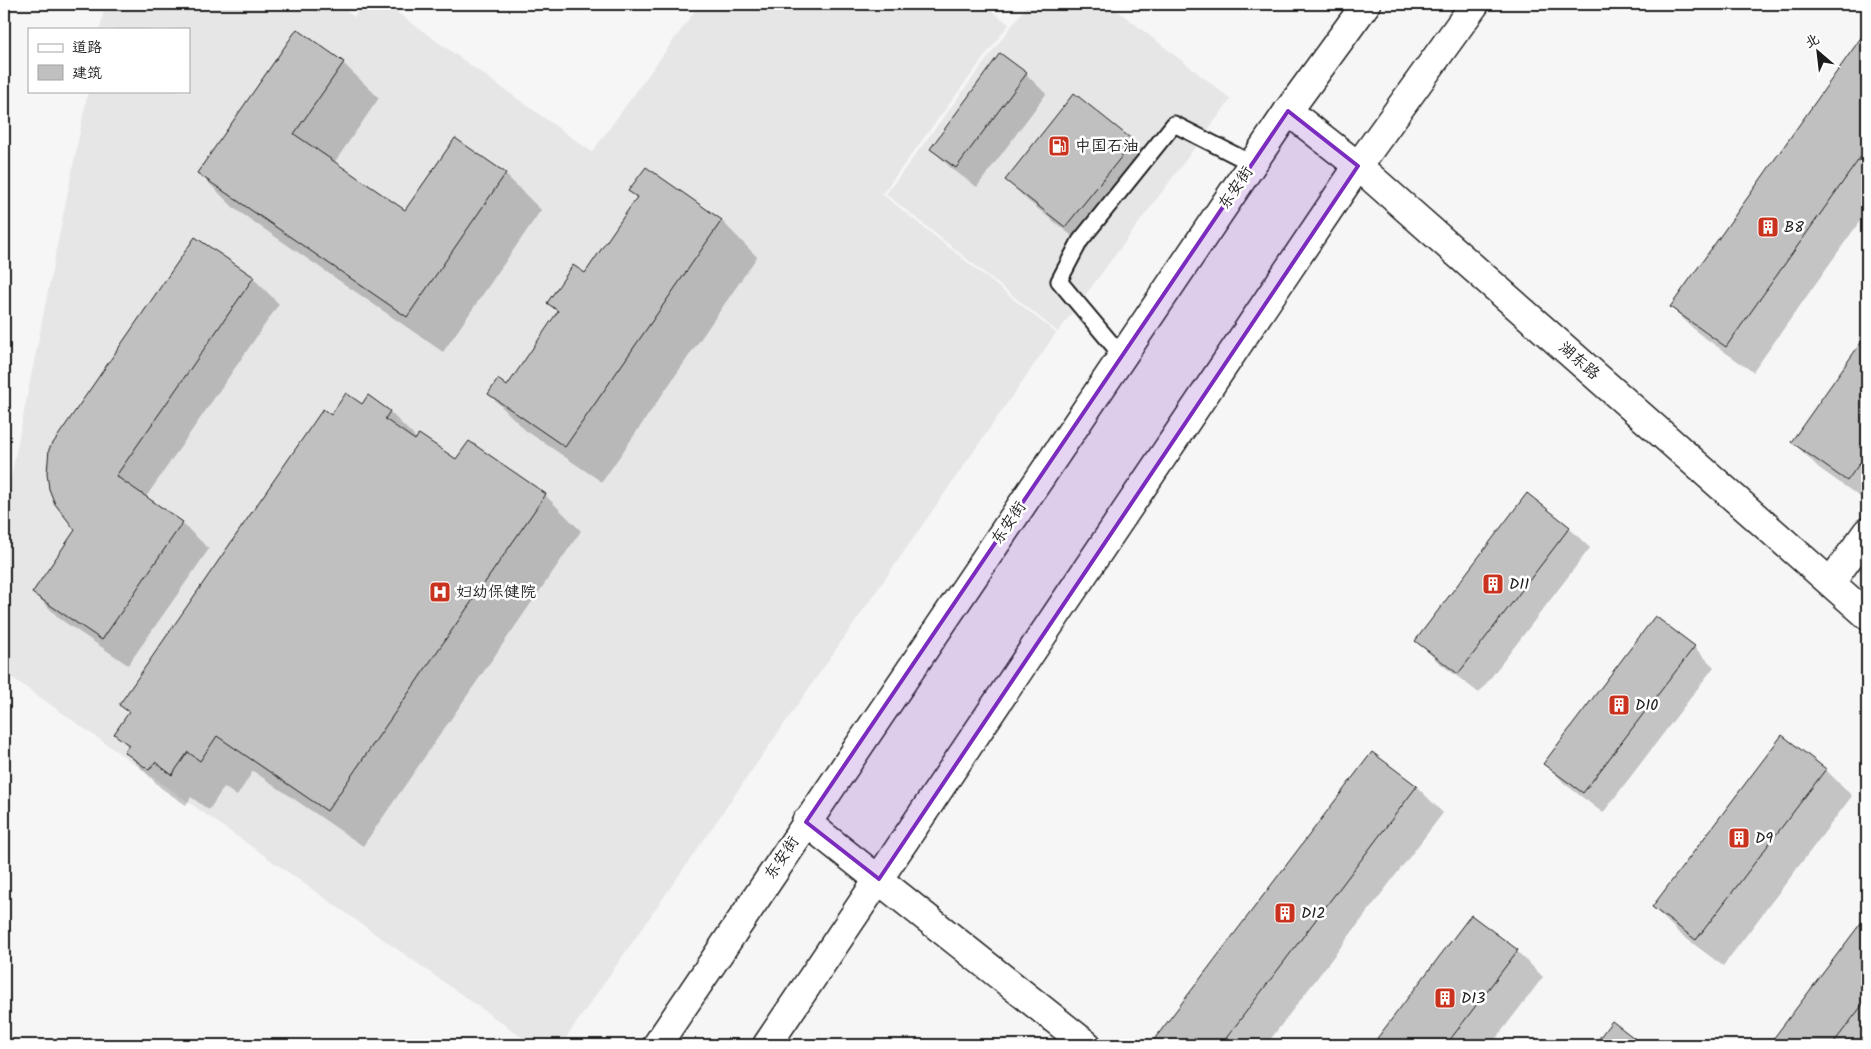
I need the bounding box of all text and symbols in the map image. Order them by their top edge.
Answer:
legend [28,28,190,92]
north arrow [1794,28,1844,78]
text: 北 [1801,28,1824,54]
text: 道路 [72,36,102,60]
text: 建筑 [72,62,102,86]
fuel station icon: 中国石油 [1047,134,1071,158]
place label: 中国石油 [1075,134,1139,159]
street label: 东安街 [1212,161,1260,215]
building icon: B8 [1756,215,1780,239]
place label: B8 [1784,215,1804,240]
street label: 湖东路 [1553,336,1605,386]
street label: 东安街 [985,496,1033,550]
building icon: D11 [1481,572,1505,596]
place label: D11 [1509,572,1529,597]
hospital icon: 妇幼保健院 [428,580,452,604]
place label: 妇幼保健院 [456,580,536,605]
building icon: D10 [1607,693,1631,717]
place label: D10 [1635,693,1658,718]
building icon: D9 [1727,826,1751,850]
place label: D9 [1755,826,1773,851]
street label: 东安街 [758,831,806,885]
building icon: D12 [1273,901,1297,925]
place label: D12 [1301,901,1326,926]
building icon: D13 [1433,986,1457,1010]
place label: D13 [1461,986,1485,1011]

